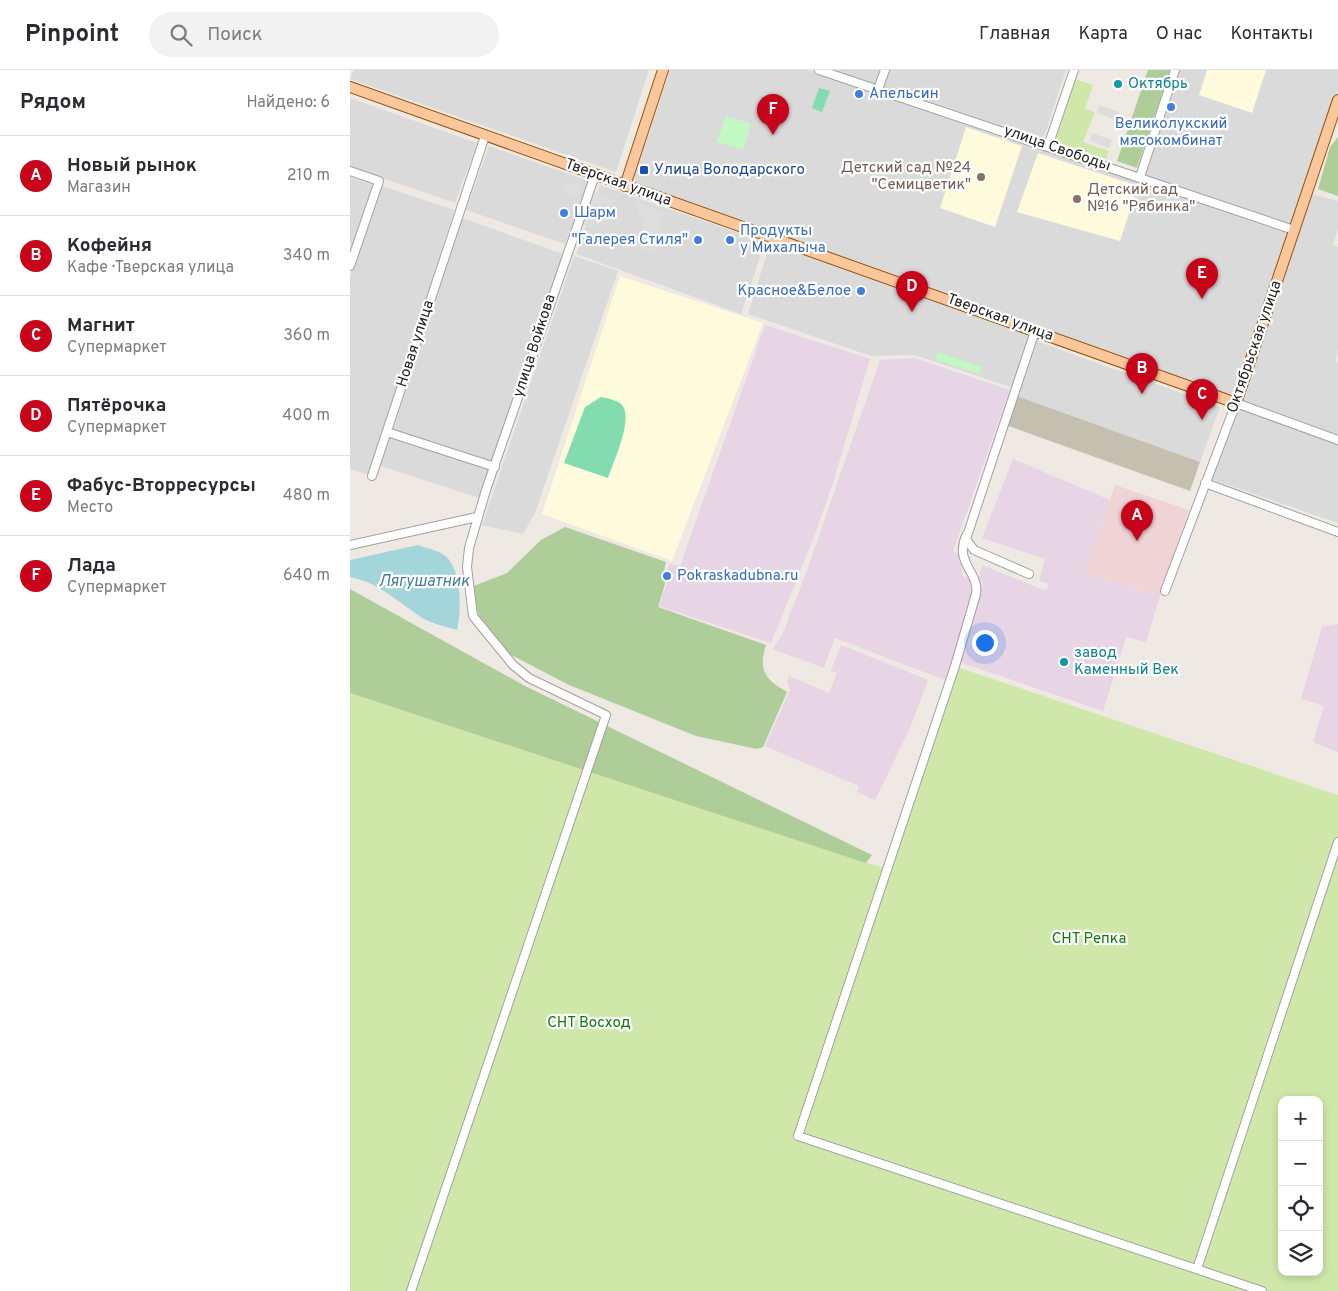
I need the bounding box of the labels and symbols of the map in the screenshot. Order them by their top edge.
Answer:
place label: Октябрь [1128,75,1188,94]
marker: Октябрь [1112,78,1124,90]
place label: Апельсин [869,85,939,104]
marker: Апельсин [853,88,865,100]
pin: F [757,94,789,135]
marker: Великолукский мясокомбинат [1165,101,1177,113]
place label: Великолукский мясокомбинат [1115,115,1227,151]
street label: улица Свободы [1001,122,1113,176]
street label: Тверская улица [562,155,674,211]
place label: Детский сад №24 "Семицветик" [841,159,971,195]
place label: Улица Володарского [654,161,805,180]
marker: Улица Володарского [638,164,650,176]
marker: Детский сад №24 "Семицветик" [975,171,987,183]
place label: Детский сад №16 "Рябинка" [1087,181,1195,217]
marker: Детский сад №16 "Рябинка" [1071,193,1083,205]
place label: Шарм [574,204,616,223]
marker: Шарм [558,207,570,219]
place label: Продукты у Михалыча [740,222,826,258]
place label: "Галерея Стиля" [571,231,688,250]
marker: "Галерея Стиля" [692,234,704,246]
marker: Продукты у Михалыча [724,234,736,246]
pin: E [1186,258,1218,299]
pin: D [896,271,928,312]
street label: Октябрьская улица [1223,278,1287,416]
place label: Красное&Белое [737,282,851,301]
marker: Красное&Белое [855,285,867,297]
street label: Тверская улица [944,290,1056,346]
street label: улица Войкова [509,292,561,400]
street label: Новая улица [393,298,439,390]
pin: B [1126,353,1158,394]
pin: C [1186,379,1218,420]
pin: A [1121,500,1153,541]
place label: Pokraskadubna.ru [677,567,798,586]
marker: Pokraskadubna.ru [661,570,673,582]
water label: Лягушатник [378,572,470,592]
your location [972,630,998,656]
place label: завод Каменный Век [1074,644,1179,680]
marker: завод Каменный Век [1058,656,1070,668]
park label: СНТ Репка [1052,930,1126,949]
park label: СНТ Восход [547,1014,631,1033]

